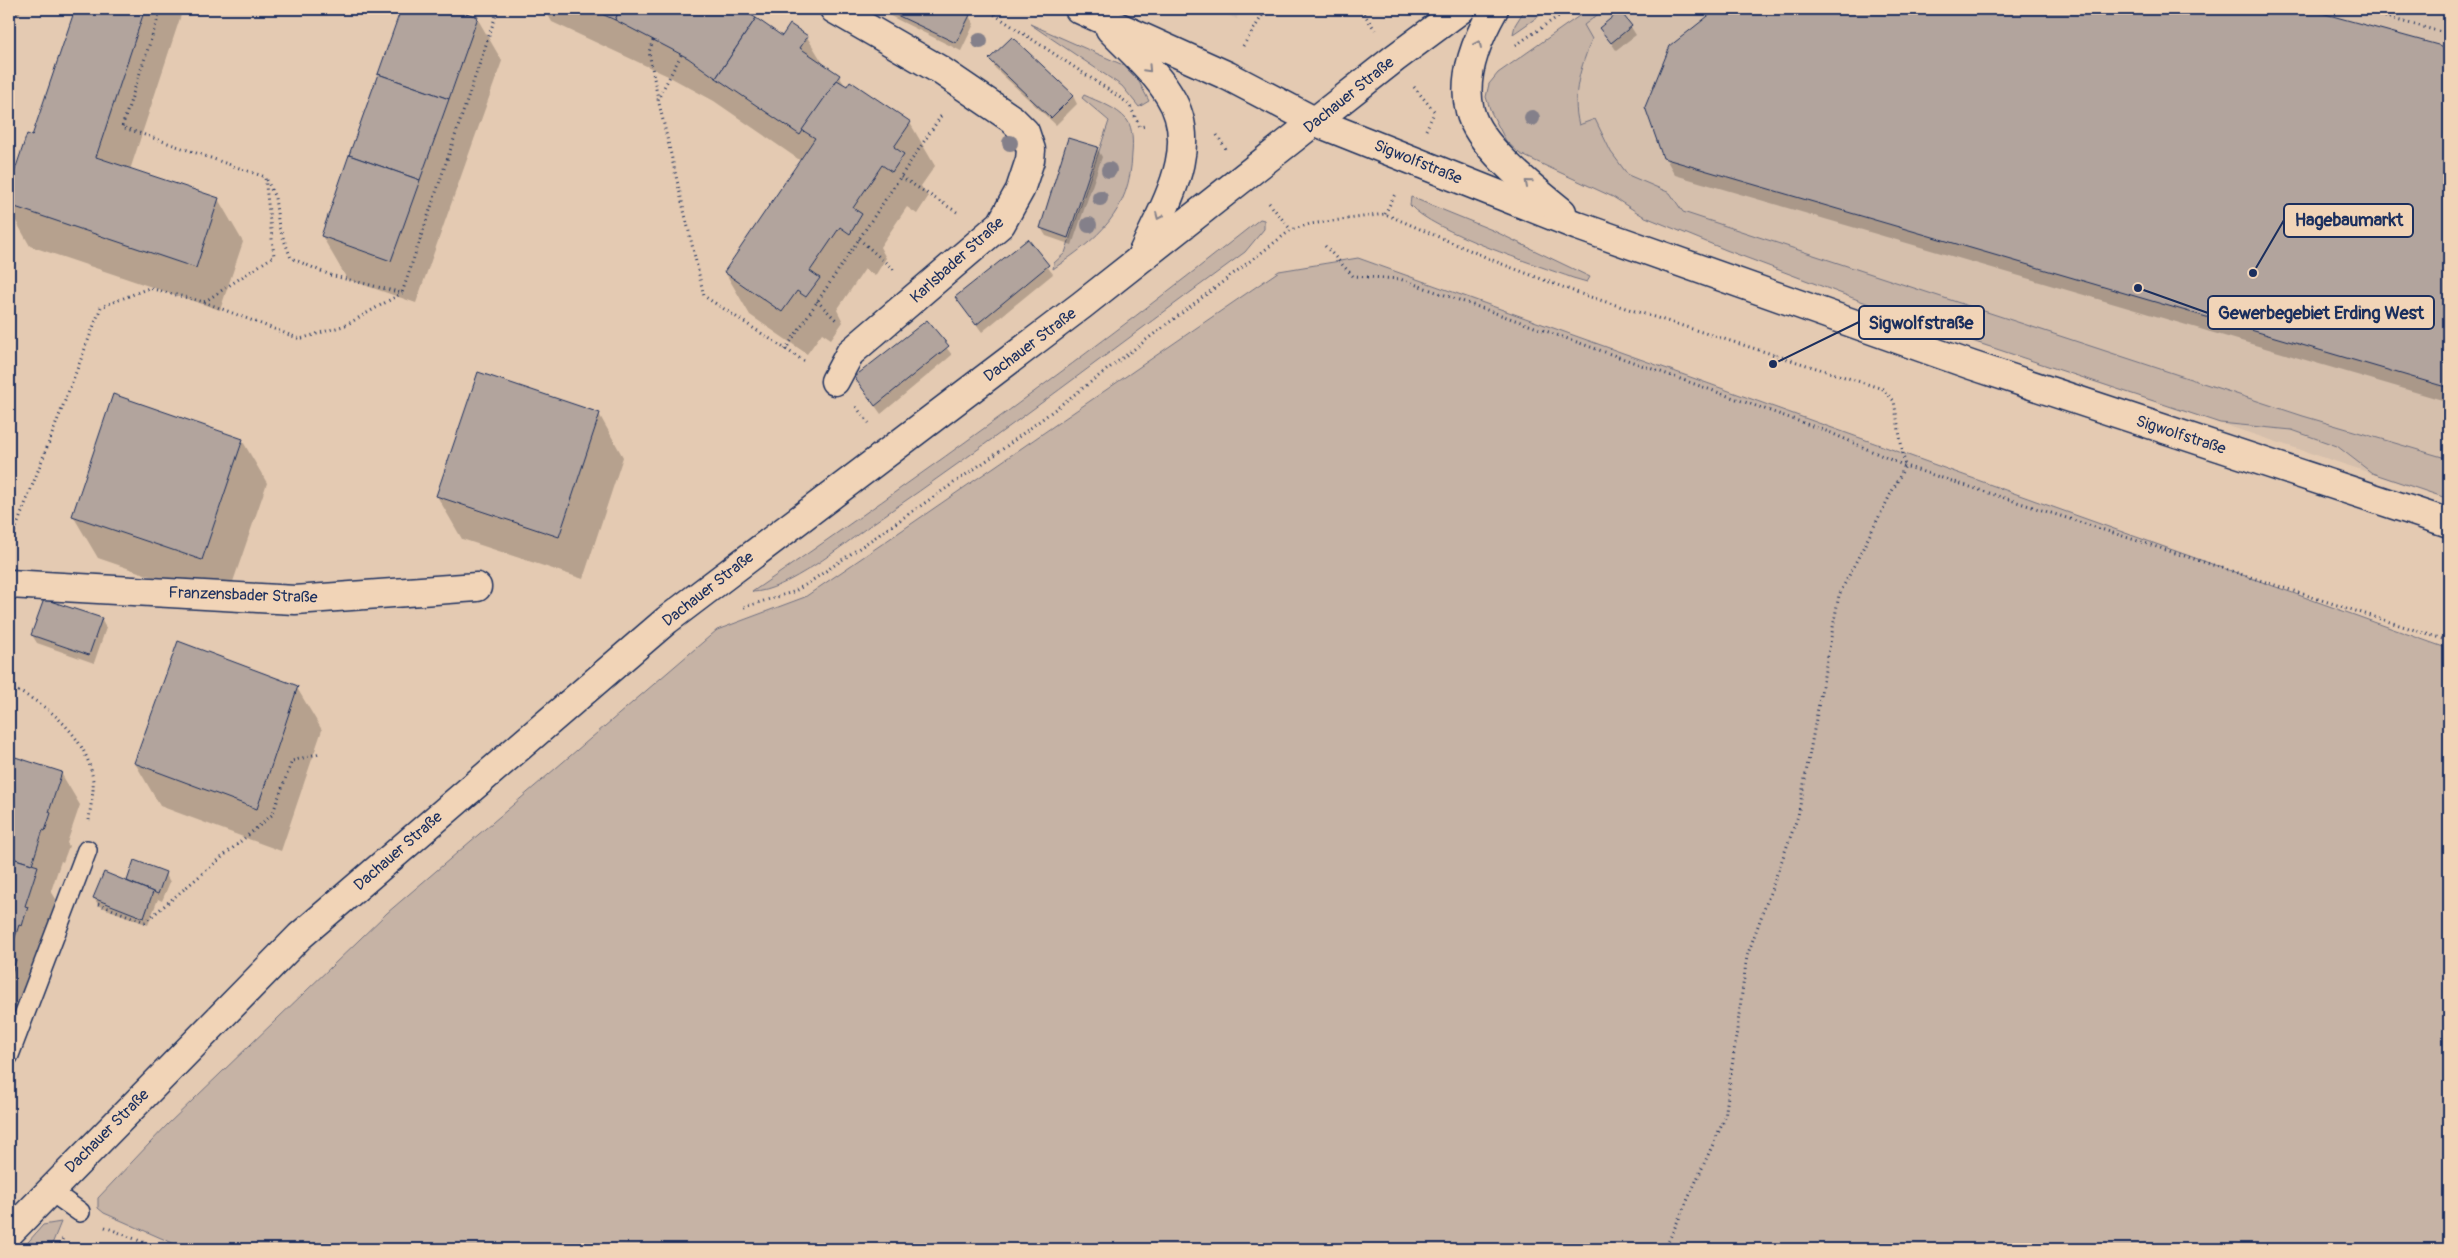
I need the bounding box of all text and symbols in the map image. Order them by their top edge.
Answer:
one-way arrow [1471,40,1482,49]
street label: Dachauer Straße [1300,52,1398,138]
one-way arrow [1142,63,1151,72]
street label: Sigwolfstraße [1371,135,1465,189]
one-way arrow [1524,180,1533,189]
callout: Hagebaumarkt [2284,204,2413,237]
text: Hagebaumarkt [2295,209,2404,232]
one-way arrow [1155,211,1166,220]
street label: Karlsbader Straße [906,212,1008,307]
callout: Gewerbegebiet Erding West [2208,296,2434,329]
text: Gewerbegebiet Erding West [2218,302,2425,325]
street label: Dachauer Straße [980,304,1080,386]
callout: Sigwolfstraße [1859,306,1984,339]
text: Sigwolfstraße [1869,312,1975,335]
street label: Sigwolfstraße [2134,411,2229,459]
street label: Dachauer Straße [658,547,758,631]
street label: Franzensbader Straße [168,582,318,608]
street label: Dachauer Straße [350,807,446,895]
street label: Dachauer Straße [61,1085,153,1177]

